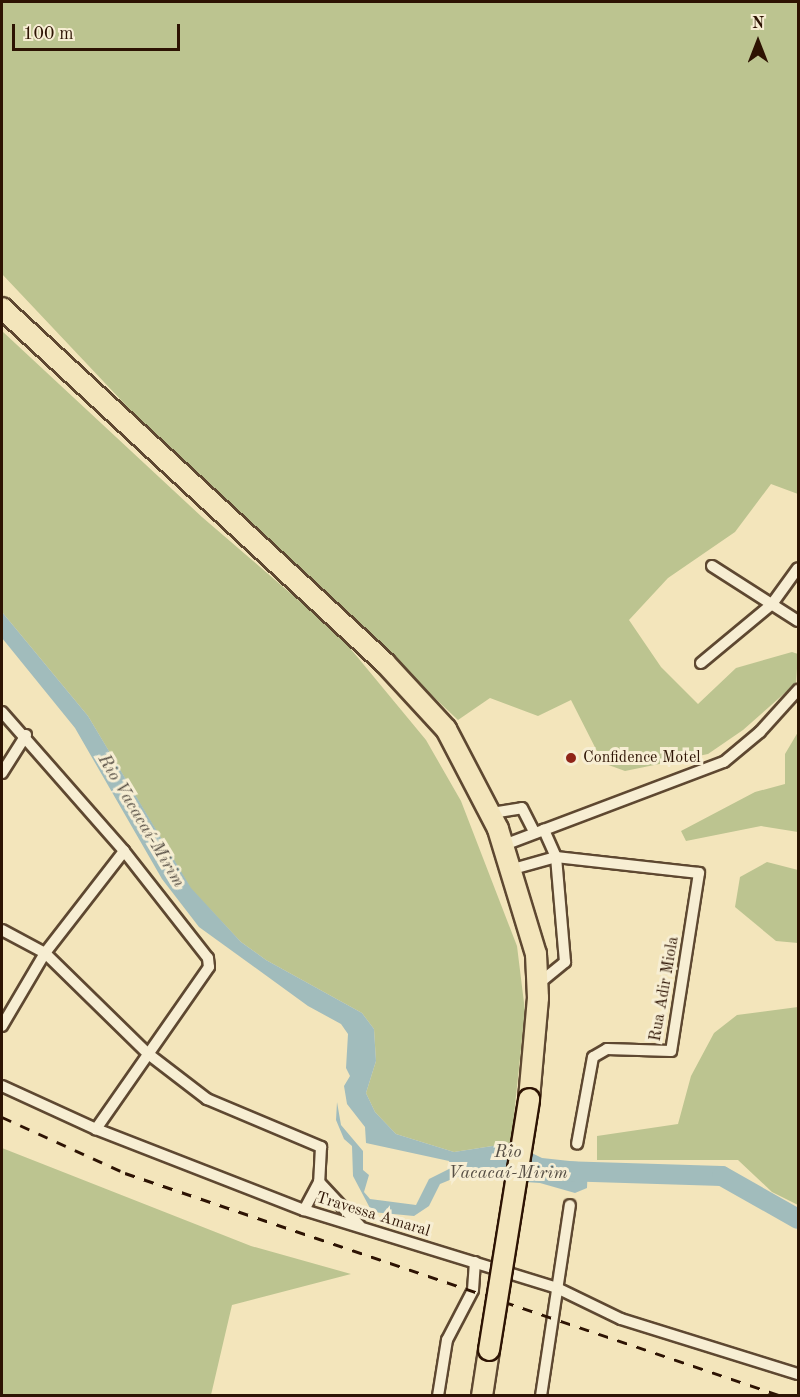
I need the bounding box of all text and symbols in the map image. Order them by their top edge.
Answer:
scale bar [15,12,183,50]
north arrow [728,12,788,72]
text: N [752,16,764,32]
text: 100 m [23,25,74,43]
place label: Confidence Motel [583,748,701,768]
water label: Rio Vacacaí-Mirim [93,750,189,892]
marker: Confidence Motel [564,751,578,765]
street label: Rua Adir Miola [646,935,684,1043]
water label: Rio Vacacaí-Mirim [448,1142,568,1184]
street label: Travessa Amaral [314,1189,432,1241]

